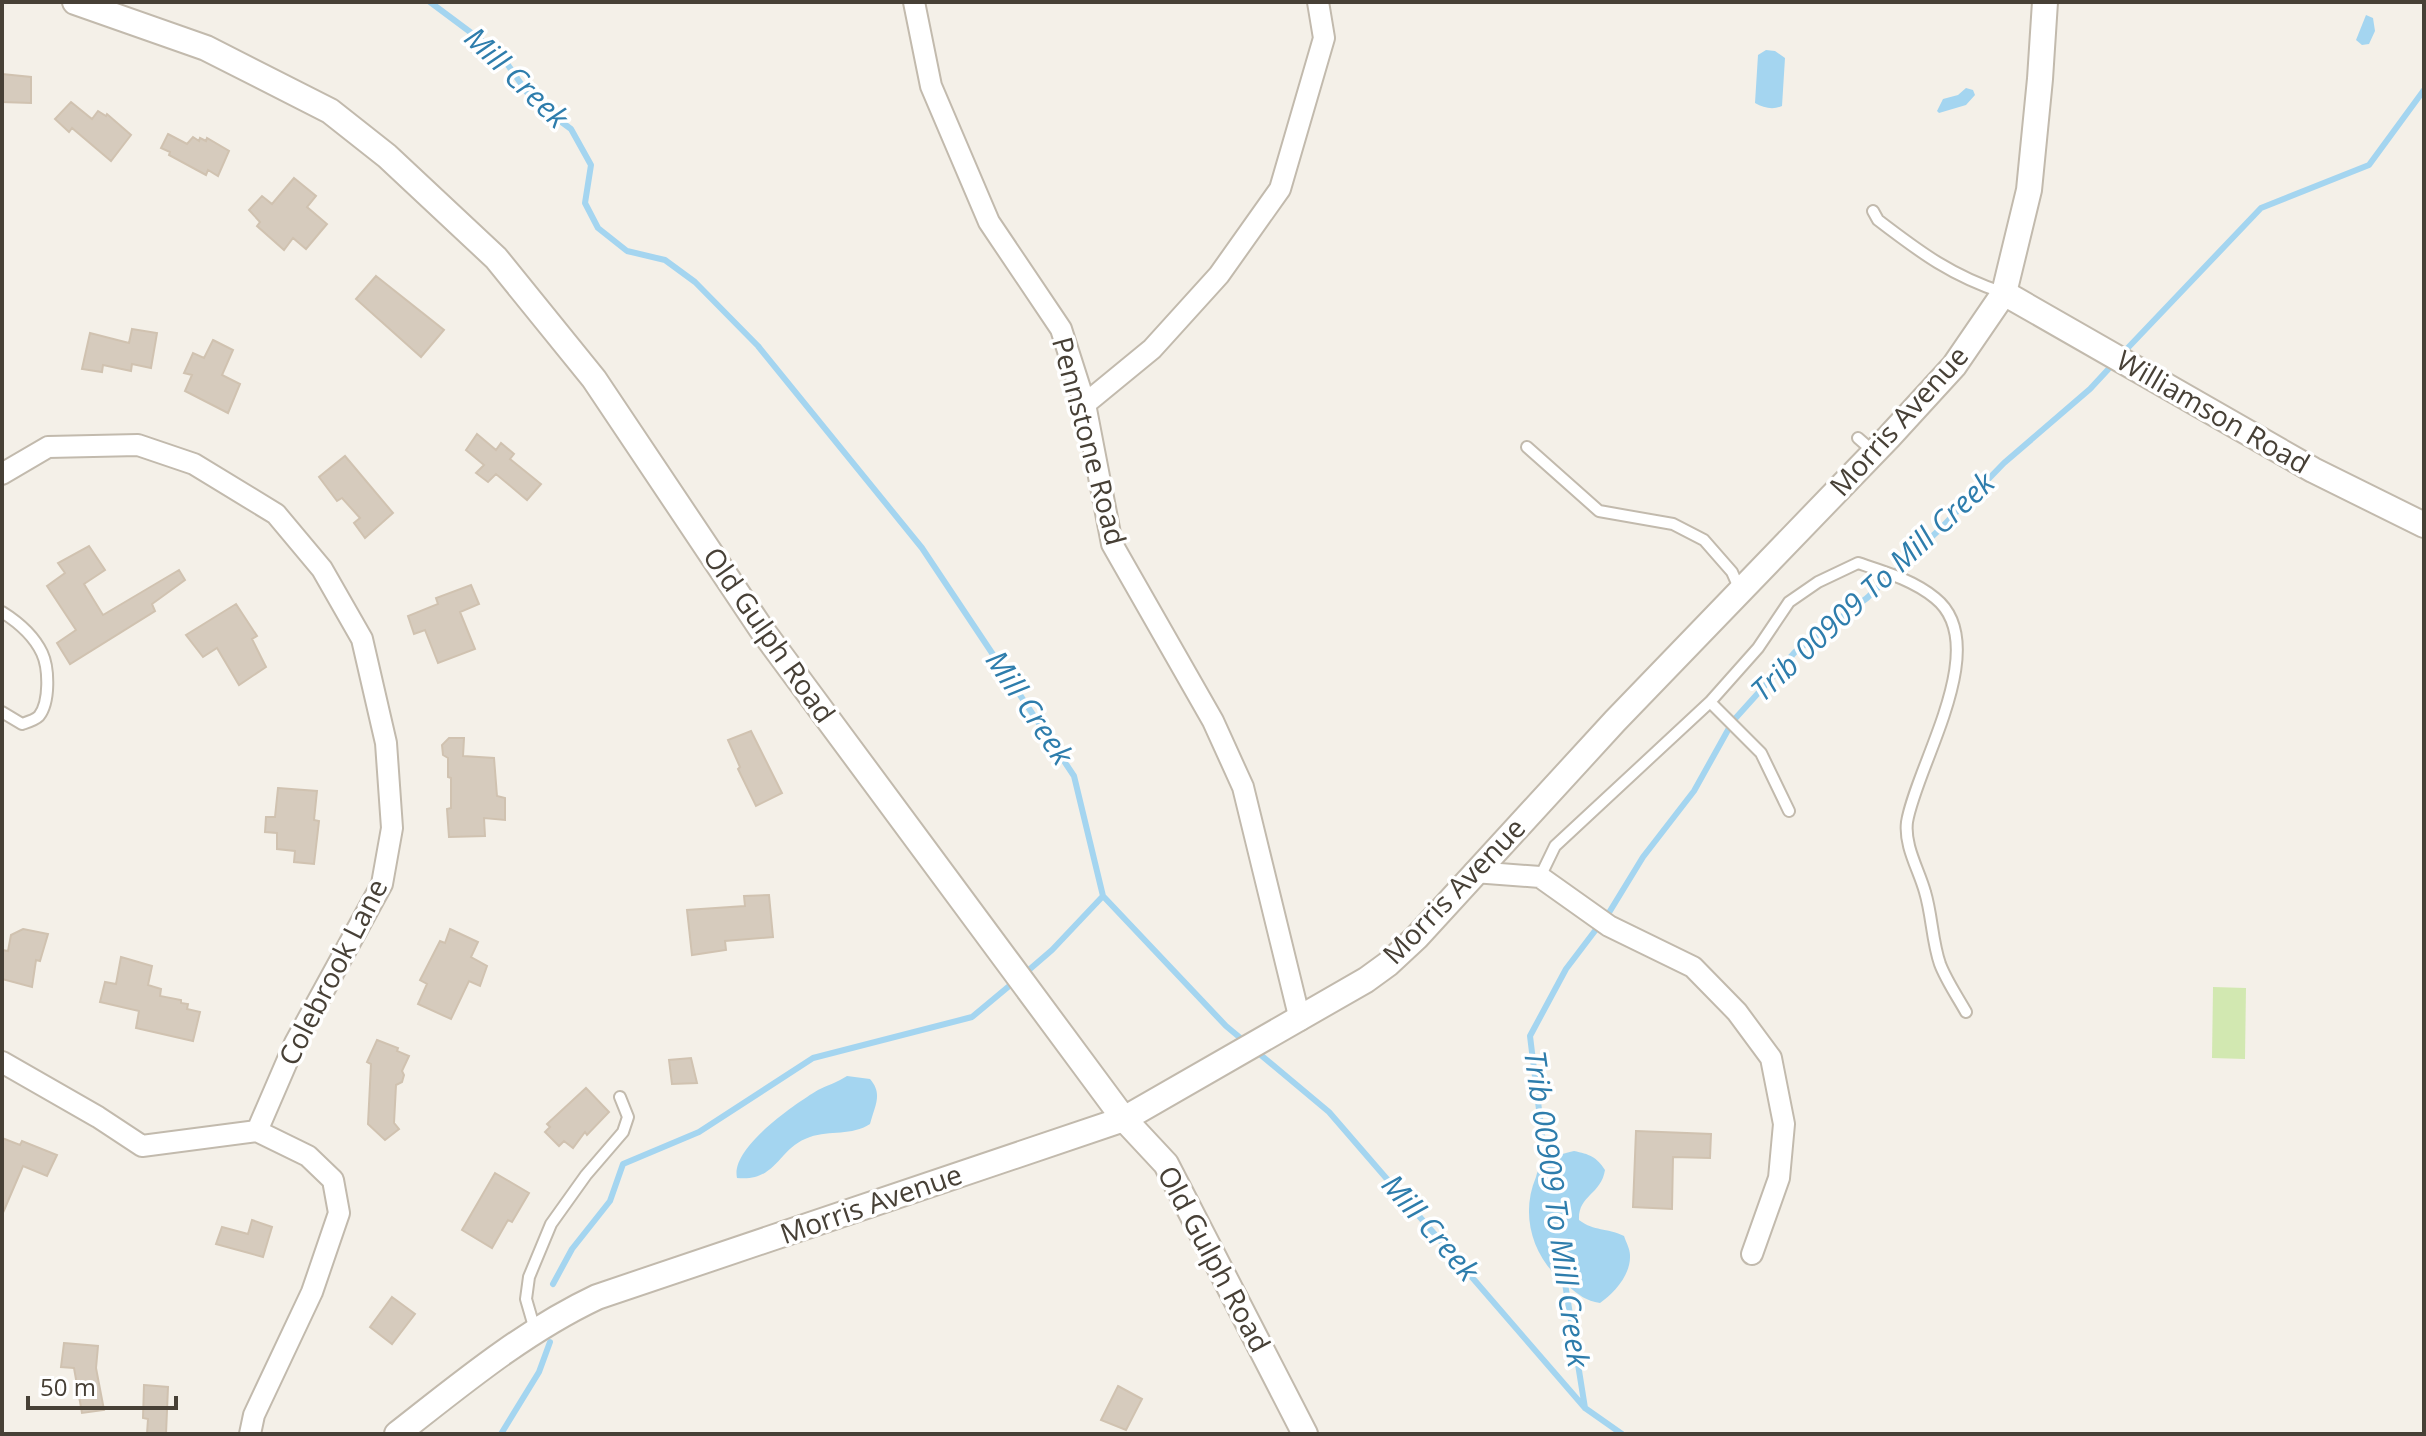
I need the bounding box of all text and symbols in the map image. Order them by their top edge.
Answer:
water label: Mill Creek [456,17,579,138]
street label: Pennstone Road [1044,332,1136,549]
street label: Morris Avenue [1821,337,1976,504]
street label: Williamson Road [2110,340,2317,482]
water label: Trib 00909 To Mill Creek [1741,461,2004,710]
street label: Old Gulph Road [695,539,845,730]
water label: Mill Creek [977,642,1084,773]
street label: Morris Avenue [1374,809,1533,972]
street label: Colebrook Lane [269,872,395,1071]
water label: Trib 00909 To Mill Creek [1515,1048,1600,1371]
street label: Morris Avenue [775,1154,967,1252]
street label: Old Gulph Road [1150,1159,1280,1359]
water label: Mill Creek [1373,1165,1490,1290]
scale bar [28,1360,176,1410]
text: 50 m [40,1370,96,1403]

